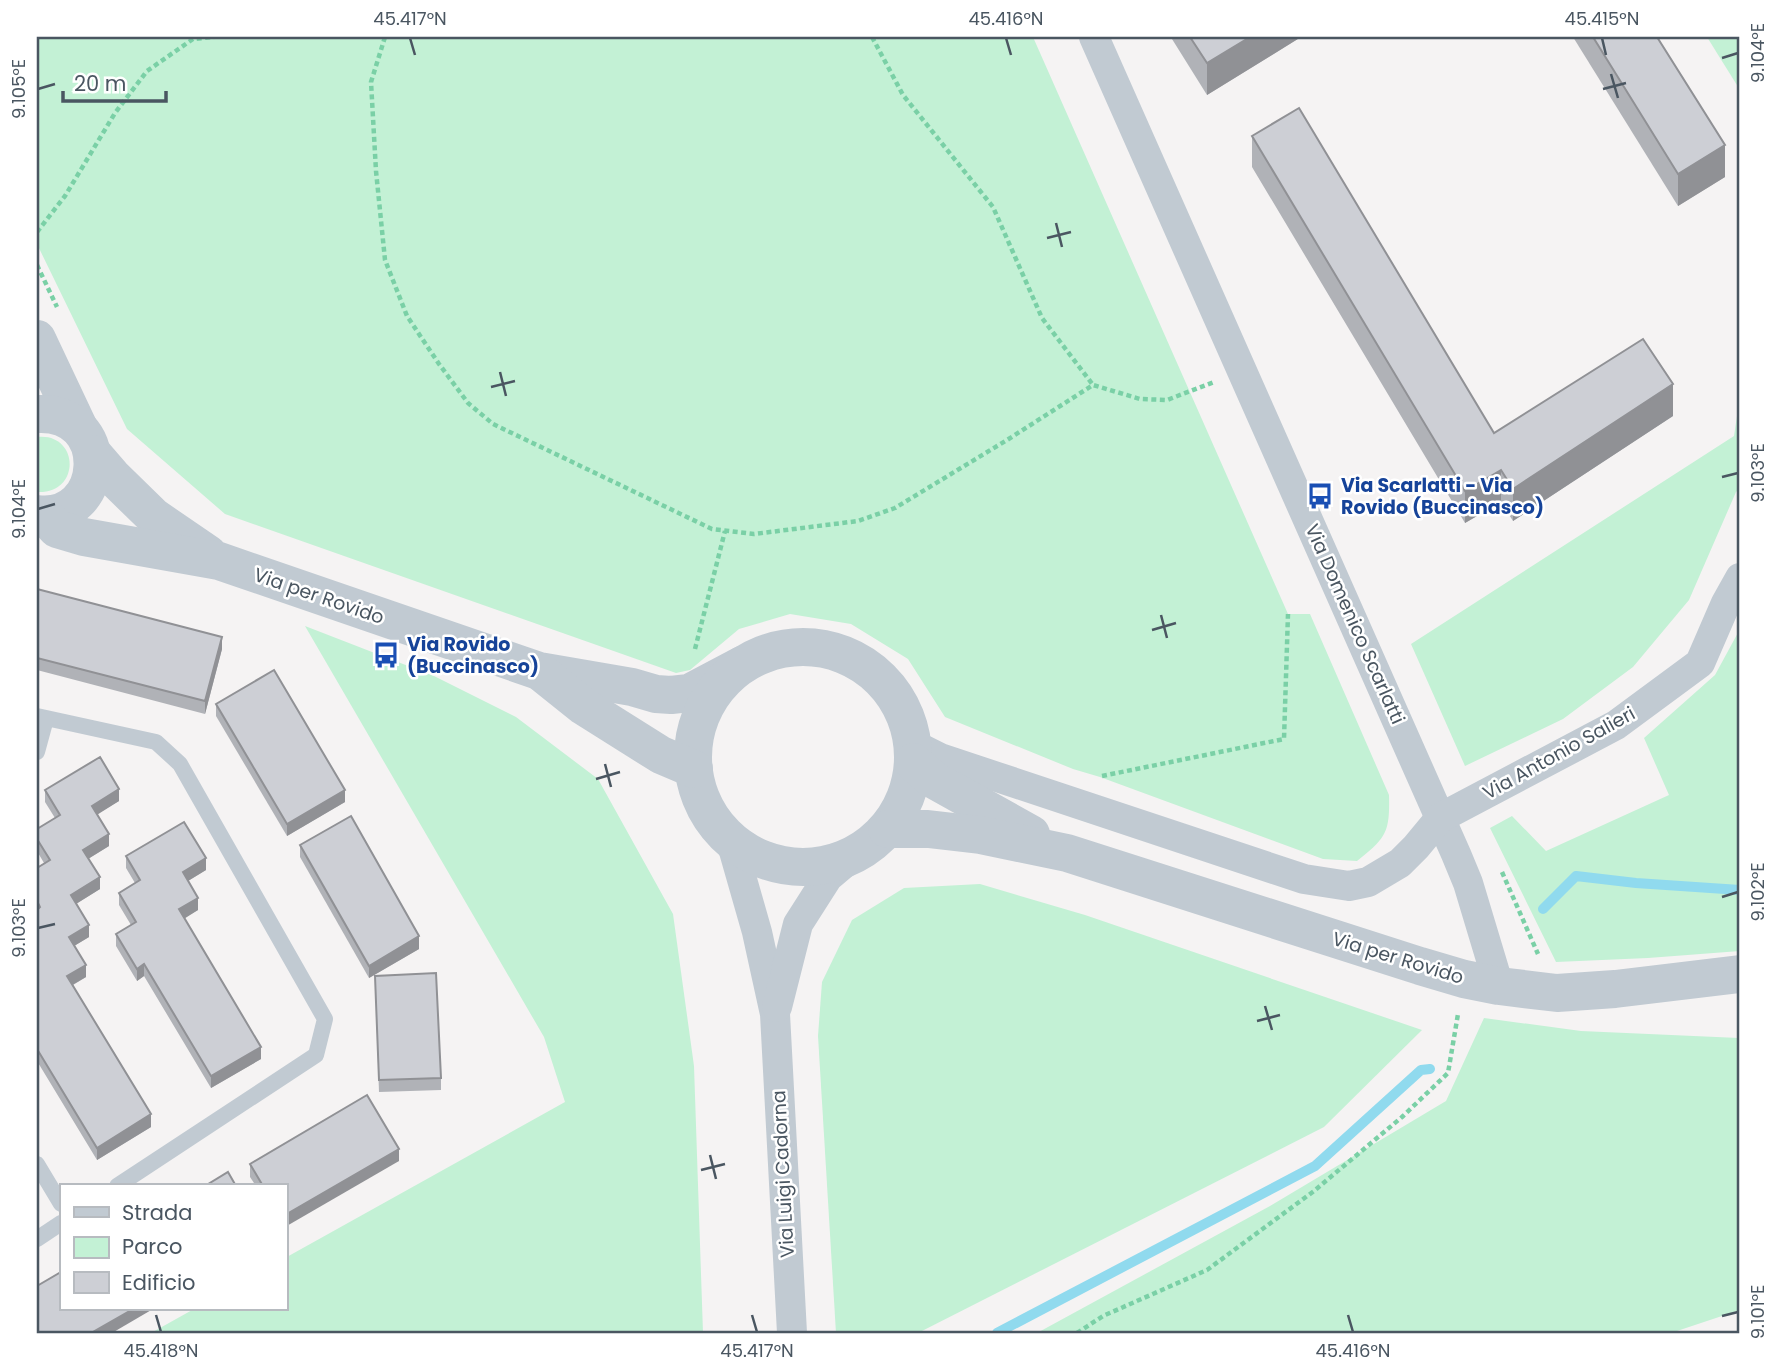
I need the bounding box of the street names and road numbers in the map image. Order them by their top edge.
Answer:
street label: Via Domenico Scarlatti [1299,520,1411,728]
street label: Via per Rovido [250,561,388,631]
street label: Via Antonio Salieri [1478,700,1640,806]
street label: Via per Rovido [1329,925,1467,991]
street label: Via Luigi Cadorna [765,1090,801,1258]

